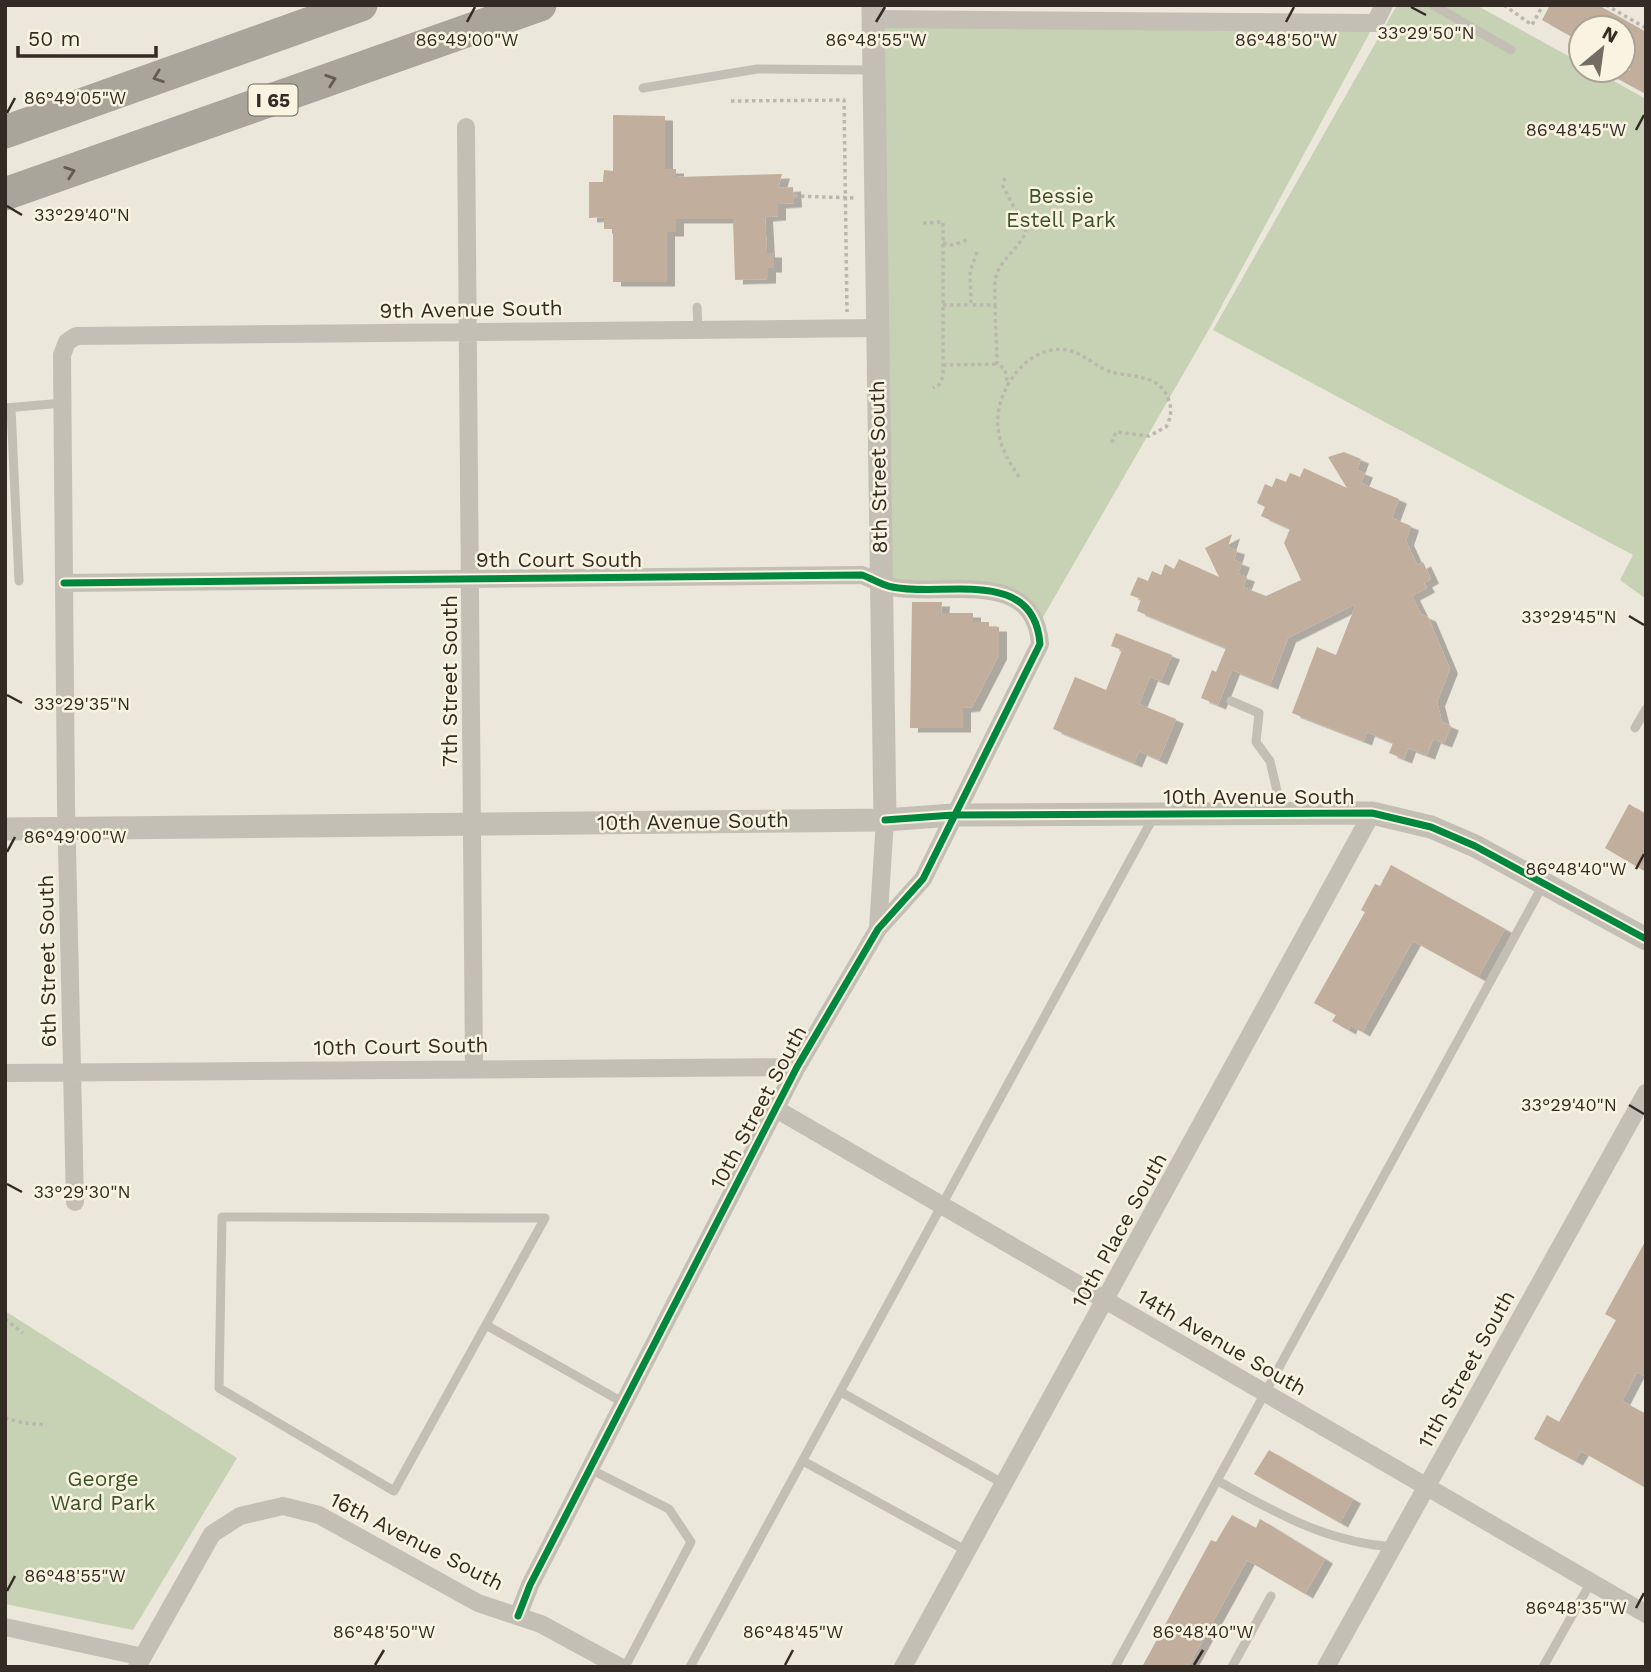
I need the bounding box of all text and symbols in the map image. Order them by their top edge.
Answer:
scale bar [18,14,156,58]
north arrow [1567,14,1637,84]
text: N [1598,21,1622,48]
text: 33°29'50"N [1377,22,1475,43]
text: 50 m [28,26,80,51]
text: 86°49'00"W [415,29,519,50]
text: 86°48'55"W [825,29,927,50]
text: 86°48'50"W [1235,29,1337,50]
one-way arrow [153,69,165,83]
one-way arrow [324,74,336,88]
road number: I 65 [248,85,298,116]
text: 86°49'05"W [24,87,126,108]
text: 86°48'45"W [1526,119,1626,140]
one-way arrow [63,166,75,180]
park label: Bessie Estell Park [1006,183,1116,232]
text: 33°29'40"N [34,204,130,225]
street label: 9th Avenue South [379,295,563,323]
street label: 8th Street South [864,380,892,554]
street label: 9th Court South [476,547,642,572]
street label: 7th Street South [437,595,462,767]
text: 33°29'45"N [1521,606,1617,627]
text: 33°29'35"N [34,693,130,714]
street label: 10th Avenue South [1163,784,1355,809]
street label: 10th Avenue South [597,807,789,835]
text: 86°49'00"W [23,826,127,847]
text: 86°48'40"W [1525,858,1627,879]
street label: 6th Street South [33,874,61,1048]
street label: 10th Street South [704,1021,812,1193]
street label: 10th Court South [313,1032,489,1060]
text: 33°29'40"N [1521,1094,1617,1115]
street label: 10th Place South [1066,1148,1172,1312]
text: 33°29'30"N [33,1181,131,1202]
street label: 14th Avenue South [1133,1283,1311,1401]
street label: 11th Street South [1412,1286,1520,1452]
park label: George Ward Park [51,1466,156,1515]
street label: 16th Avenue South [326,1486,508,1596]
text: 86°48'55"W [24,1565,126,1586]
text: 86°48'35"W [1525,1597,1627,1618]
text: 86°48'50"W [333,1621,435,1642]
text: 86°48'45"W [743,1621,843,1642]
text: 86°48'40"W [1152,1621,1254,1642]

